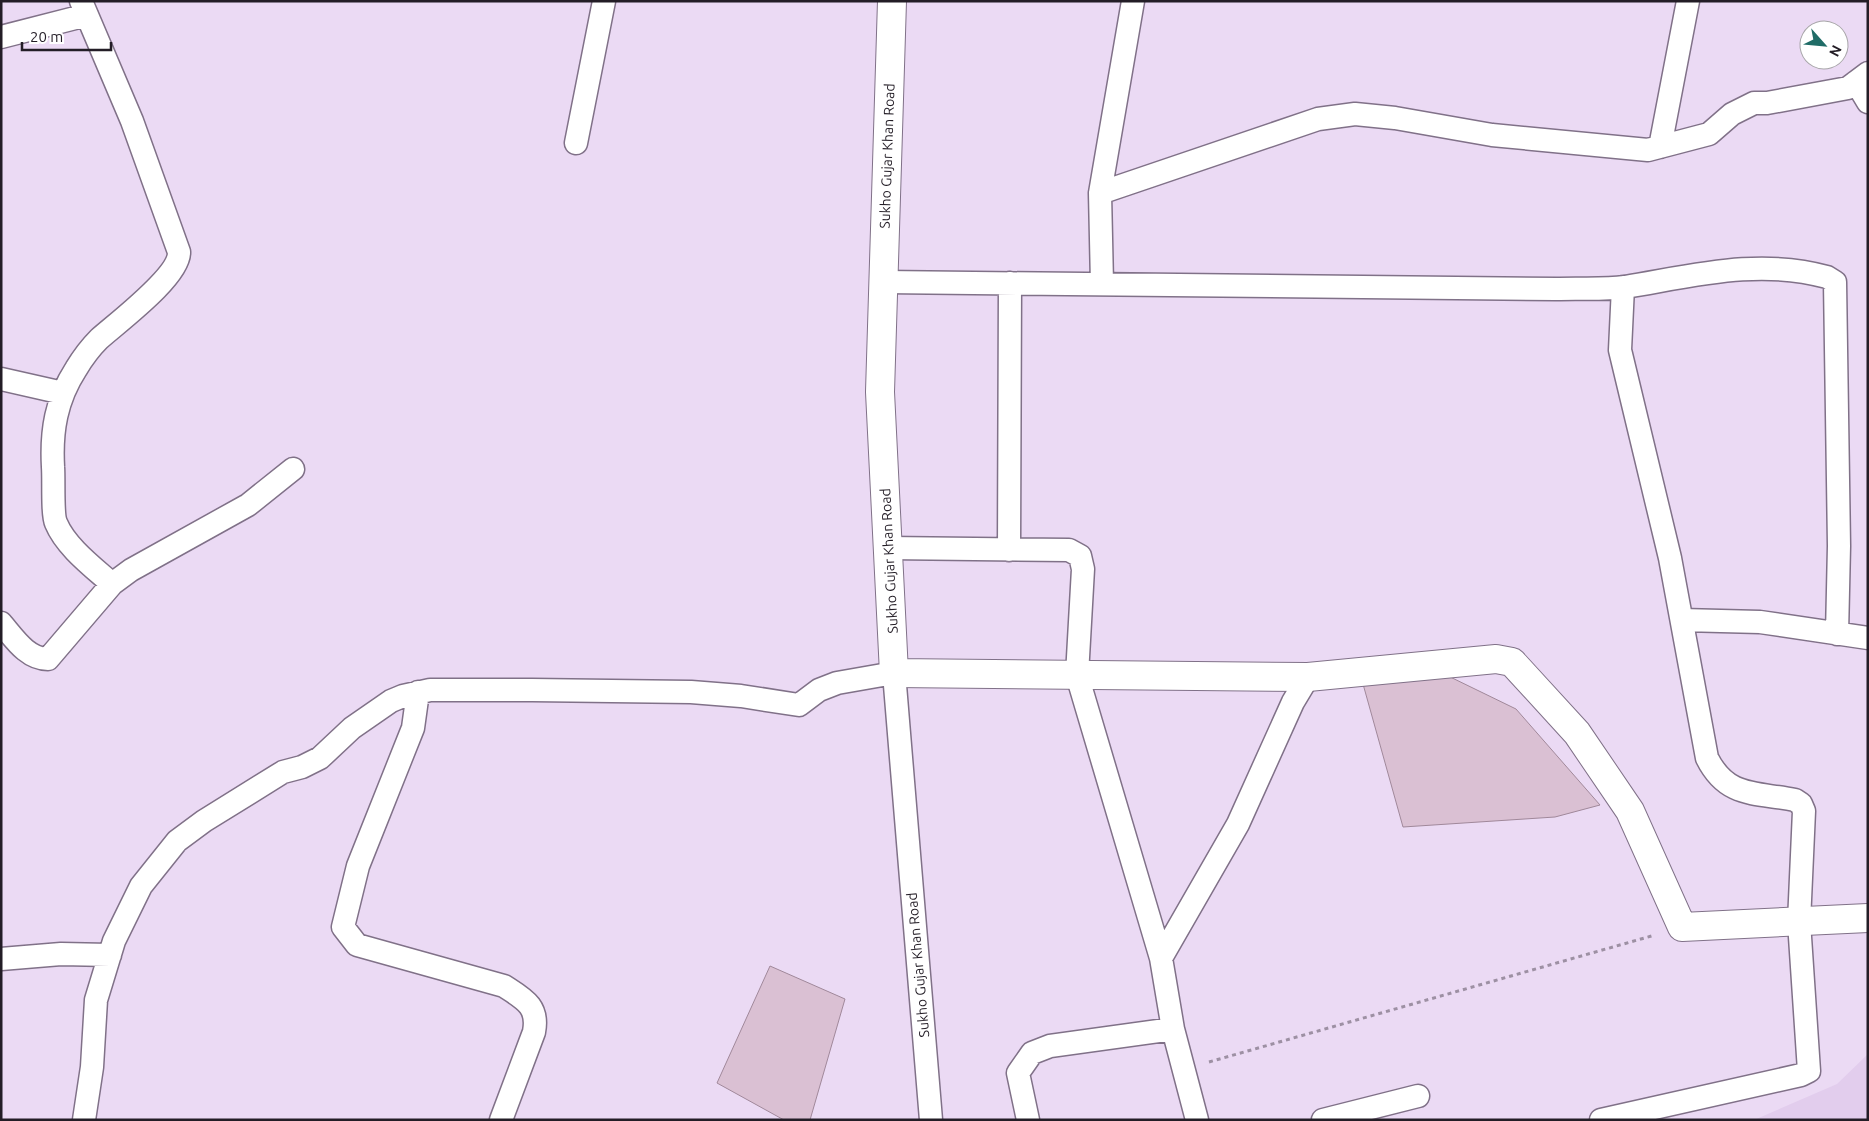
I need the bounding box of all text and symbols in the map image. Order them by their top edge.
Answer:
scale bar [22,20,111,52]
north arrow [1799,20,1849,70]
text: 20 m [30,28,63,45]
text: N [1826,43,1845,59]
street label: Sukho Gujar Khan Road [876,83,898,229]
street label: Sukho Gujar Khan Road [877,488,901,634]
street label: Sukho Gujar Khan Road [904,892,932,1038]

